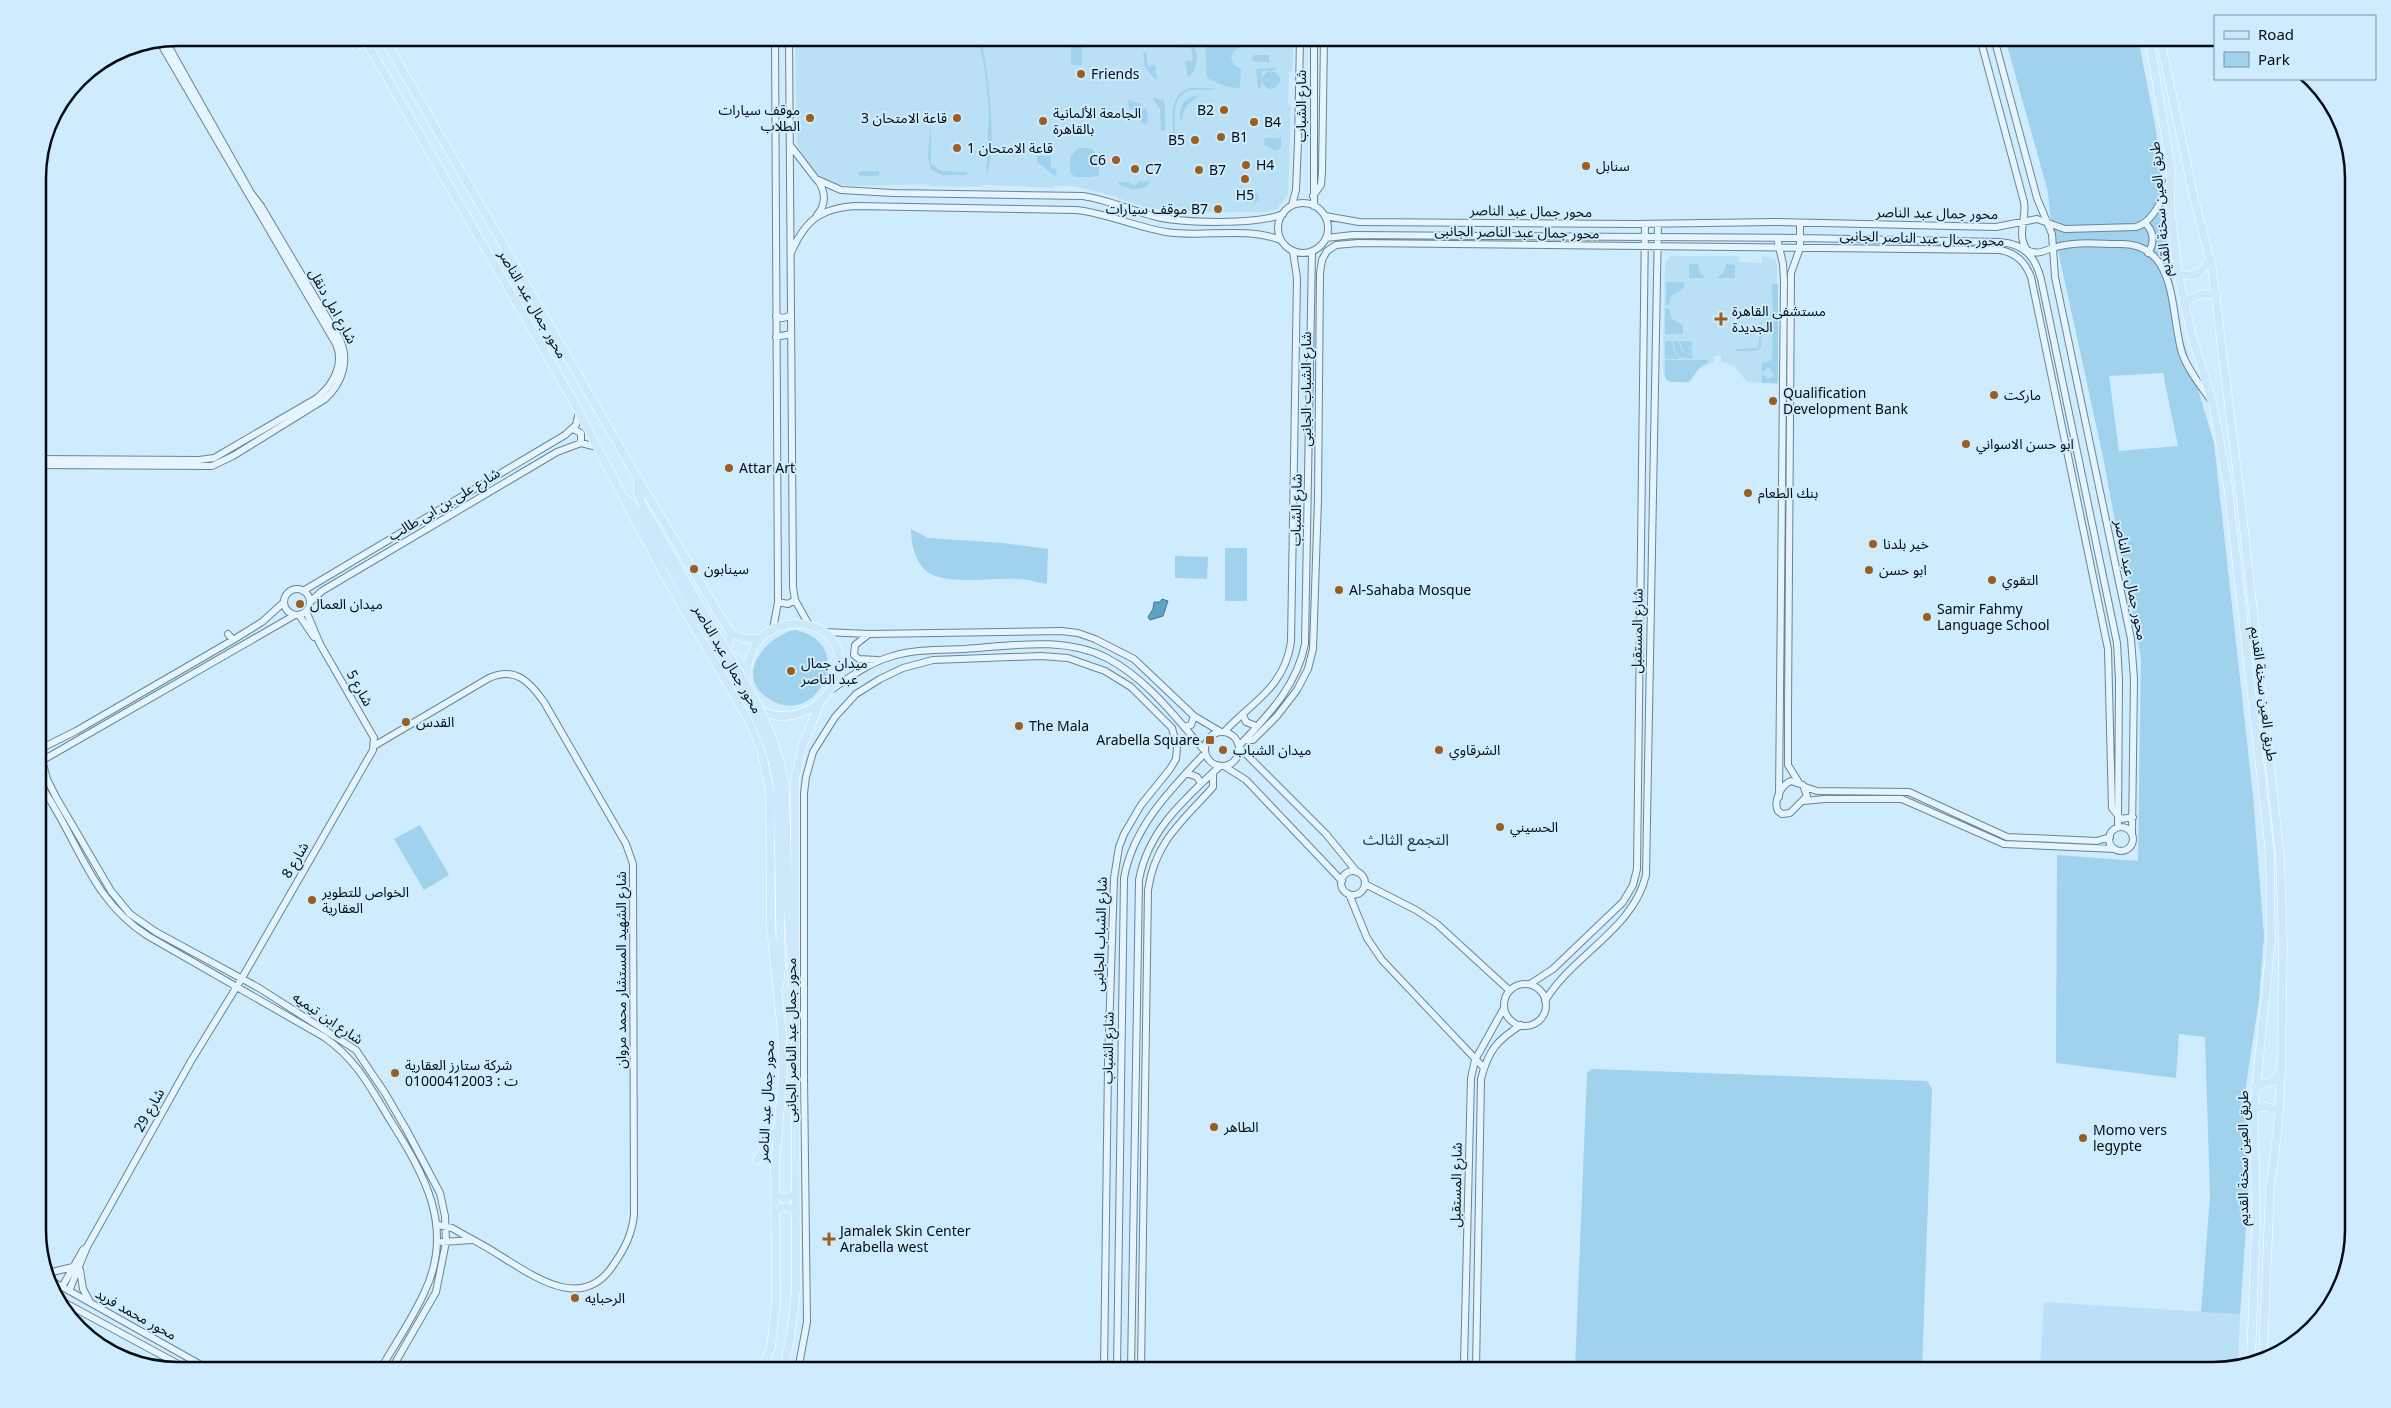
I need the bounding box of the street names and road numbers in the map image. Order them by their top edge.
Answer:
street label: شارع الشباب [1291,70,1312,142]
street label: طريق العين سخنة القديم [2144,140,2177,277]
street label: محور جمال عبد الناصر [1469,200,1592,221]
street label: محور جمال عبد الناصر [1875,202,1998,223]
street label: محور جمال عبد الناصر الجانبى [1434,221,1600,242]
street label: محور جمال عبد الناصر الجانبى [1839,225,2005,250]
street label: محور جمال عبد الناصر [494,245,572,362]
street label: شارع امل دنقل [303,265,362,348]
street label: شارع الشباب الجانبى [1296,331,1317,447]
street label: شارع على بن ابى طالب [384,463,504,546]
street label: شارع الشباب [1285,474,1308,546]
street label: محور جمال عبد الناصر [2110,517,2152,642]
street label: شارع المستقبل [1626,588,1649,674]
street label: محور جمال عبد الناصر [689,600,767,717]
street label: طريق العين سخنة القديم [2245,625,2282,763]
street label: شارع 5 [341,666,378,710]
street label: شارع 8 [277,838,314,882]
street label: شارع الشهيد المستشار محمد مروان [611,871,632,1069]
street label: شارع الشباب الجانبى [1088,876,1113,992]
street label: محور جمال عبد الناصر الجانبى [781,958,800,1122]
street label: شارع ابن تيميه [288,987,367,1050]
street label: شارع الشباب [1097,1012,1120,1084]
street label: محور جمال عبد الناصر [753,1039,778,1164]
street label: شارع 29 [129,1085,170,1136]
street label: طريق العين سخنة القديم [2233,1090,2254,1226]
street label: شارع المستقبل [1445,1142,1468,1228]
street label: محور محمد فريد [92,1283,180,1344]

